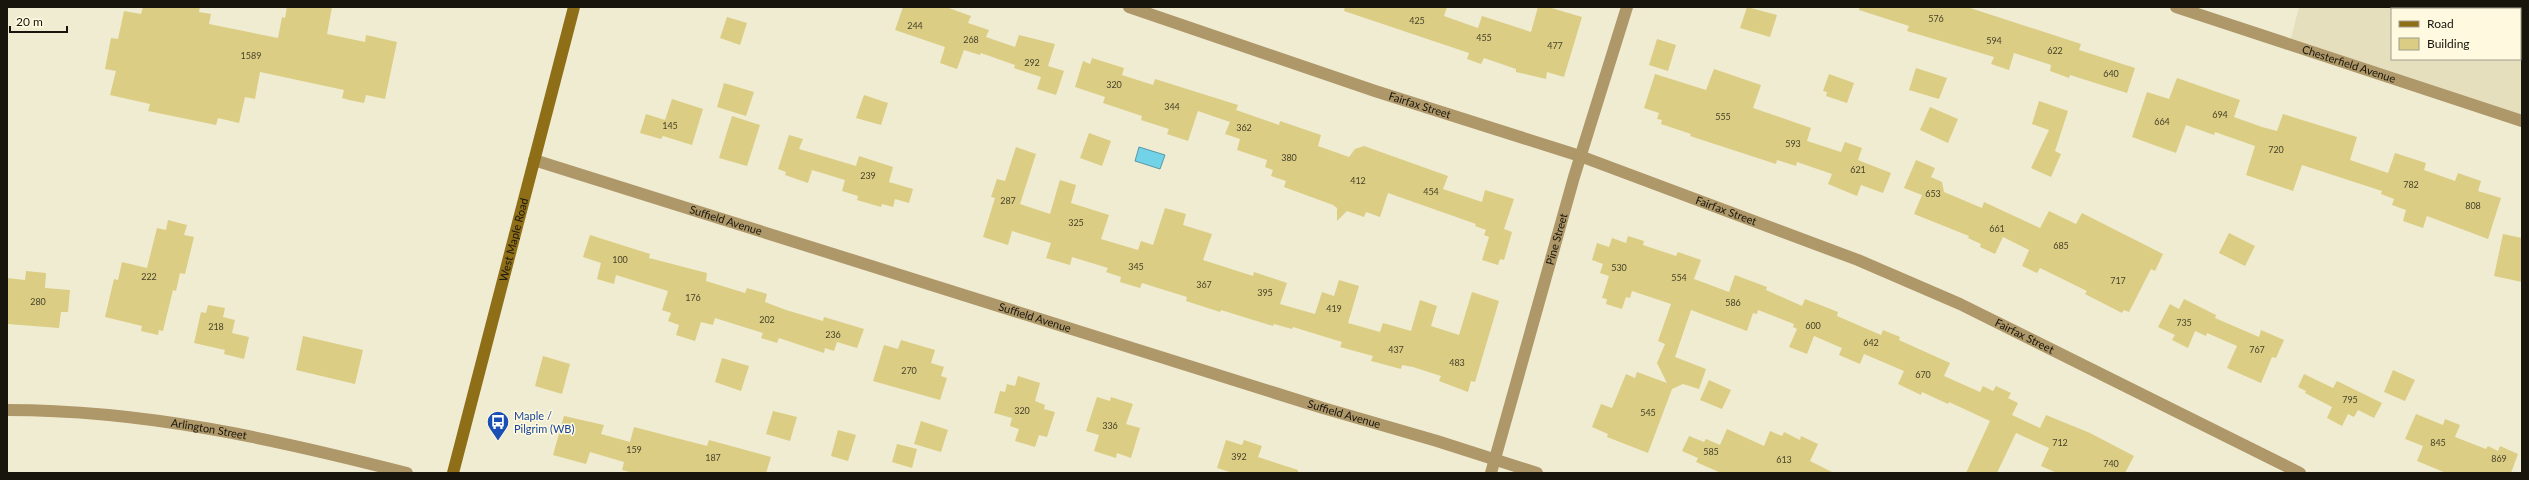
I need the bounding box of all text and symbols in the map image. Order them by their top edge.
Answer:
scale bar [10,8,67,34]
legend [2391,8,2521,60]
house number: 576 [1928,13,1944,24]
text: 20 m [16,14,43,29]
house number: 425 [1409,15,1425,26]
text: Road [2427,16,2454,31]
house number: 244 [907,20,923,31]
house number: 455 [1476,32,1492,43]
house number: 268 [963,34,979,45]
house number: 594 [1986,35,2002,46]
text: Building [2427,36,2470,51]
house number: 477 [1547,40,1563,51]
street label: Chesterfield Avenue [2301,42,2398,85]
house number: 622 [2047,45,2063,56]
house number: 1589 [241,50,261,61]
house number: 292 [1024,57,1040,68]
house number: 640 [2103,68,2119,79]
house number: 320 [1106,79,1122,90]
street label: Fairfax Street [1387,89,1453,121]
house number: 344 [1164,101,1180,112]
house number: 694 [2212,109,2228,120]
house number: 555 [1715,111,1731,122]
house number: 664 [2154,116,2170,127]
house number: 145 [662,120,678,131]
house number: 362 [1236,122,1252,133]
house number: 593 [1785,138,1801,149]
house number: 720 [2268,144,2284,155]
house number: 380 [1281,152,1297,163]
house number: 621 [1850,164,1866,175]
house number: 239 [860,170,876,181]
house number: 412 [1350,175,1366,186]
house number: 782 [2403,179,2419,190]
house number: 454 [1423,186,1439,197]
house number: 653 [1925,188,1941,199]
street label: Fairfax Street [1694,193,1759,228]
house number: 287 [1000,195,1016,206]
street label: West Maple Road [496,197,530,283]
house number: 808 [2465,200,2481,211]
street label: Suffield Avenue [688,202,764,237]
street label: Pine Street [1543,212,1570,266]
house number: 325 [1068,217,1084,228]
house number: 661 [1989,223,2005,234]
house number: 685 [2053,240,2069,251]
house number: 100 [612,254,628,265]
house number: 345 [1128,261,1144,272]
house number: 530 [1611,262,1627,273]
house number: 222 [141,271,157,282]
house number: 554 [1671,272,1687,283]
house number: 717 [2110,275,2126,286]
house number: 367 [1196,279,1212,290]
house number: 395 [1257,287,1273,298]
house number: 176 [685,292,701,303]
house number: 280 [30,296,46,307]
house number: 586 [1725,297,1741,308]
street label: Suffield Avenue [997,299,1073,334]
house number: 419 [1326,303,1342,314]
house number: 202 [759,314,775,325]
street label: Fairfax Street [1993,316,2056,356]
house number: 735 [2176,317,2192,328]
house number: 600 [1805,320,1821,331]
house number: 218 [208,321,224,332]
house number: 236 [825,329,841,340]
house number: 642 [1863,337,1879,348]
house number: 437 [1388,344,1404,355]
house number: 767 [2249,344,2265,355]
house number: 483 [1449,357,1465,368]
house number: 270 [901,365,917,376]
house number: 670 [1915,369,1931,380]
house number: 795 [2342,394,2358,405]
street label: Suffield Avenue [1306,397,1382,430]
house number: 320 [1014,405,1030,416]
house number: 545 [1640,407,1656,418]
bus stop icon: Maple / Pilgrim (WB) [485,409,511,442]
place label: Maple / Pilgrim (WB) [514,409,574,435]
street label: Arlington Street [170,416,248,442]
house number: 336 [1102,420,1118,431]
house number: 712 [2052,437,2068,448]
house number: 845 [2430,437,2446,448]
house number: 159 [626,444,642,455]
house number: 585 [1703,446,1719,457]
house number: 392 [1231,451,1247,462]
house number: 187 [705,452,721,463]
house number: 869 [2491,453,2507,464]
house number: 613 [1776,454,1792,465]
house number: 740 [2103,458,2119,469]

